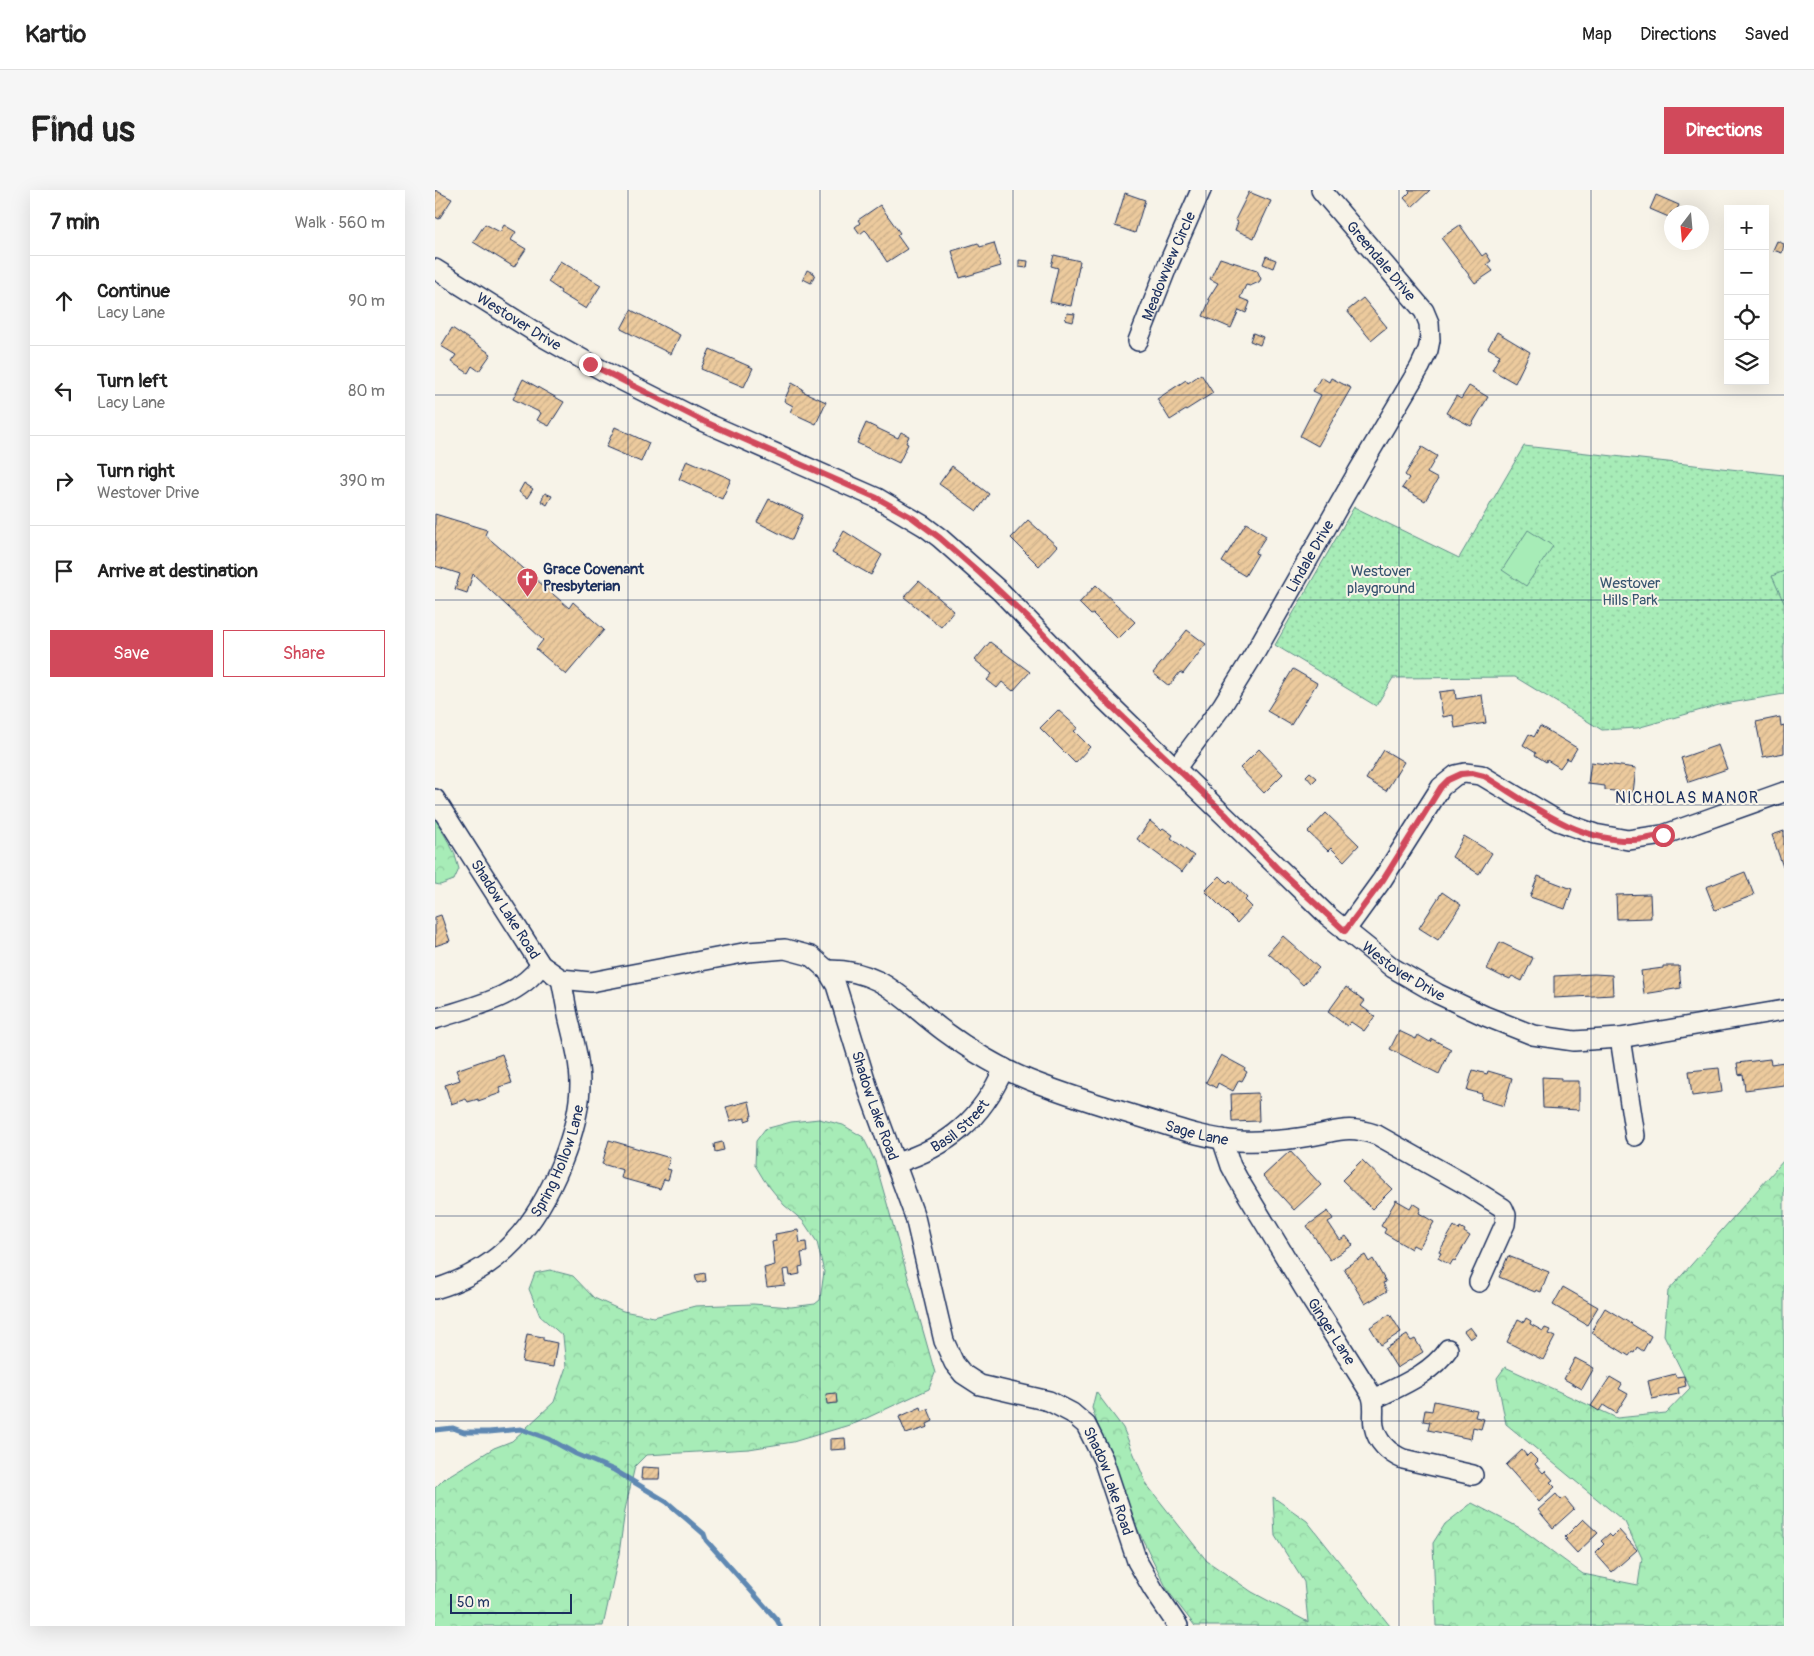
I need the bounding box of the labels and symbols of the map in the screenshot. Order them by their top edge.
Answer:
north arrow [1664,205,1709,250]
street label: Meadowview Circle [1138,208,1201,323]
street label: Greendale Drive [1342,217,1420,306]
street label: Westover Drive [473,289,565,355]
route end [579,353,602,376]
street label: Lindale Drive [1282,516,1339,596]
place label: Grace Covenant Presbyterian [543,560,645,596]
park label: Westover playground [1347,562,1415,598]
church icon: Grace Covenant Presbyterian [515,566,539,597]
park label: Westover Hills Park [1600,574,1661,610]
district label: NICHOLAS MANOR [1615,788,1759,808]
route start [1652,824,1675,847]
street label: Shadow Lake Road [466,856,544,963]
street label: Westover Drive [1358,938,1448,1006]
street label: Shadow Lake Road [847,1049,902,1163]
street label: Basil Street [928,1095,995,1157]
street label: Spring Hollow Lane [527,1103,588,1221]
street label: Sage Lane [1163,1116,1230,1150]
street label: Ginger Lane [1303,1295,1360,1369]
street label: Shadow Lake Road [1078,1424,1137,1538]
scale bar [450,1591,573,1614]

